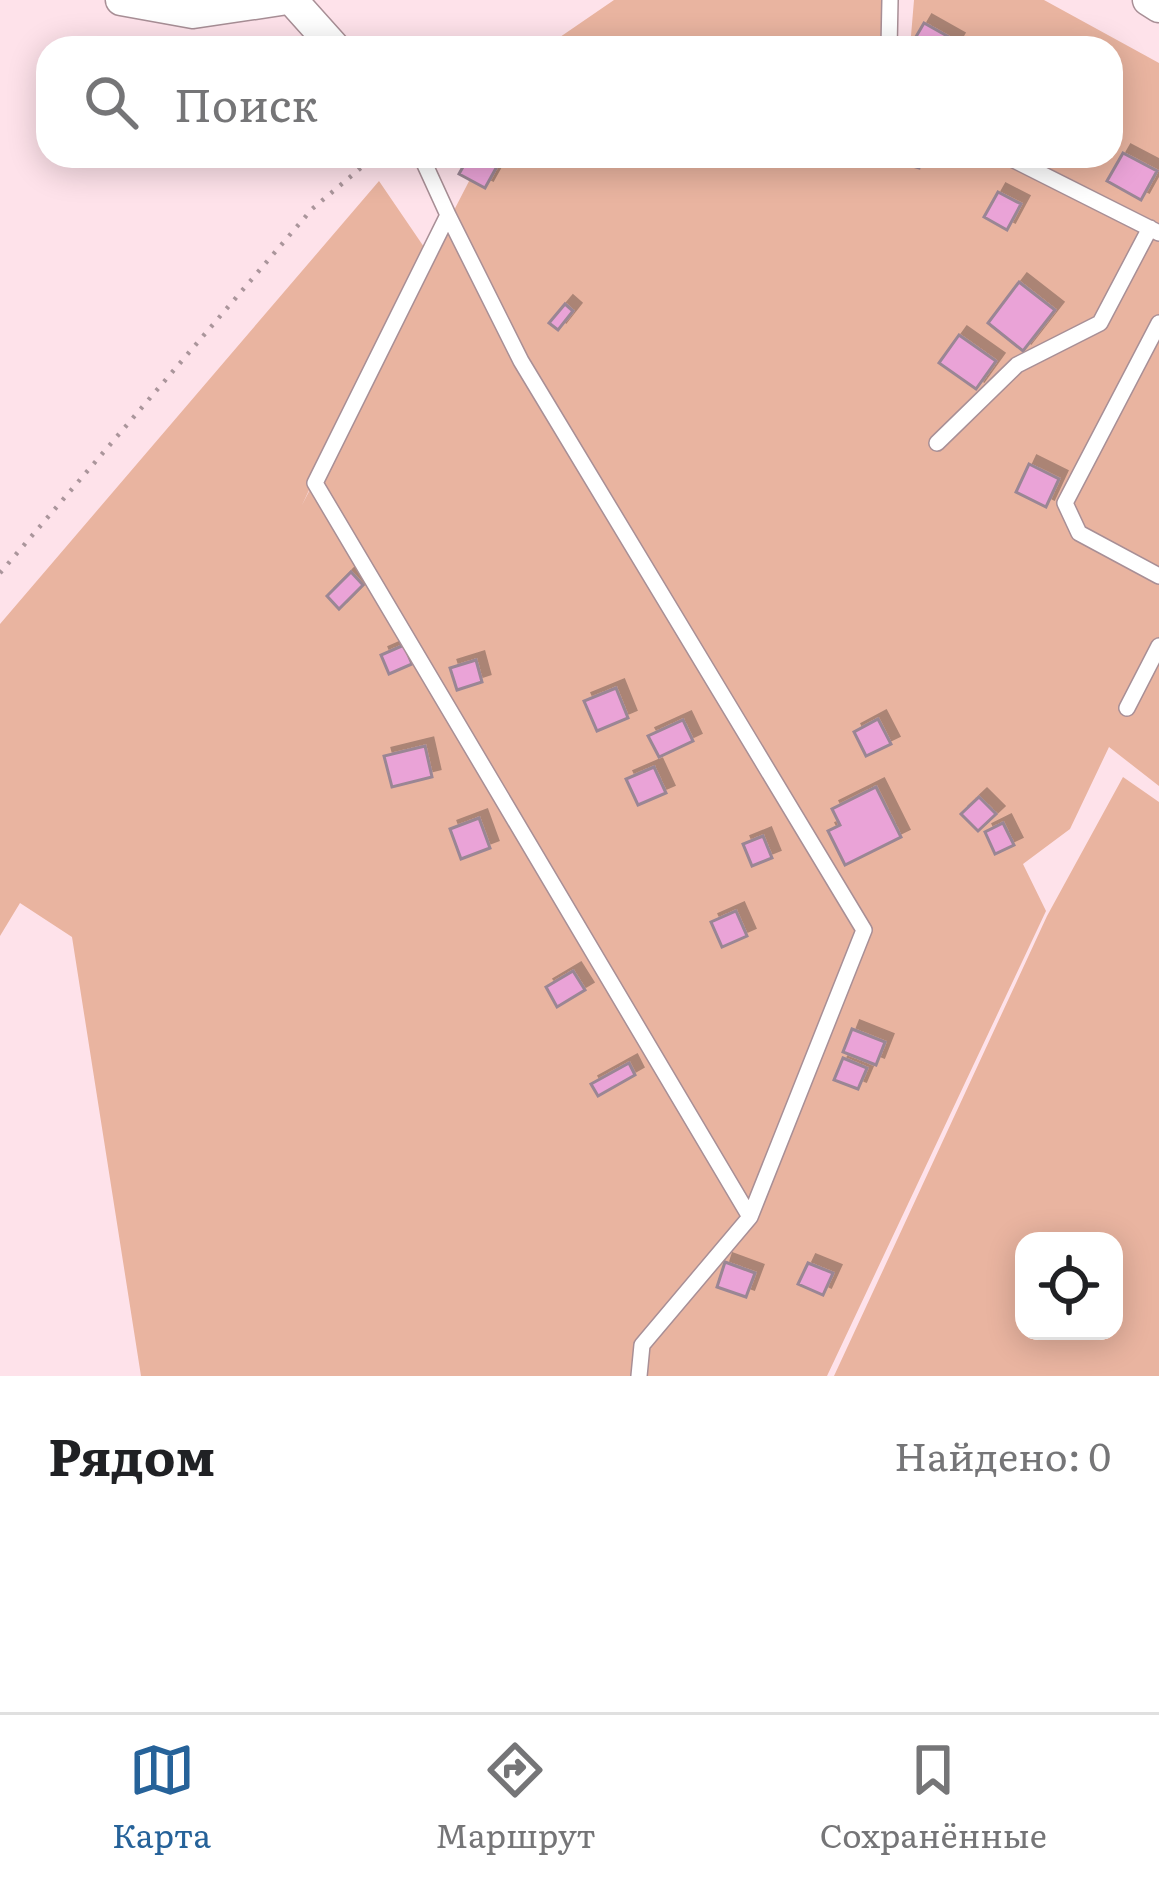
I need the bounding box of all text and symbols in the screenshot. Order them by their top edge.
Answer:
search box [36,36,1123,168]
icon: search [78,69,144,135]
text: Поиск [174,69,318,136]
map controls [1015,1232,1123,1340]
button: locate [1015,1232,1123,1340]
text: Рядом [48,1416,215,1492]
text: Найдено: 0 [894,1425,1111,1483]
tab: Карта [112,1737,211,1858]
tab: Маршрут [435,1737,596,1858]
tab: Сохранённые [820,1737,1047,1858]

